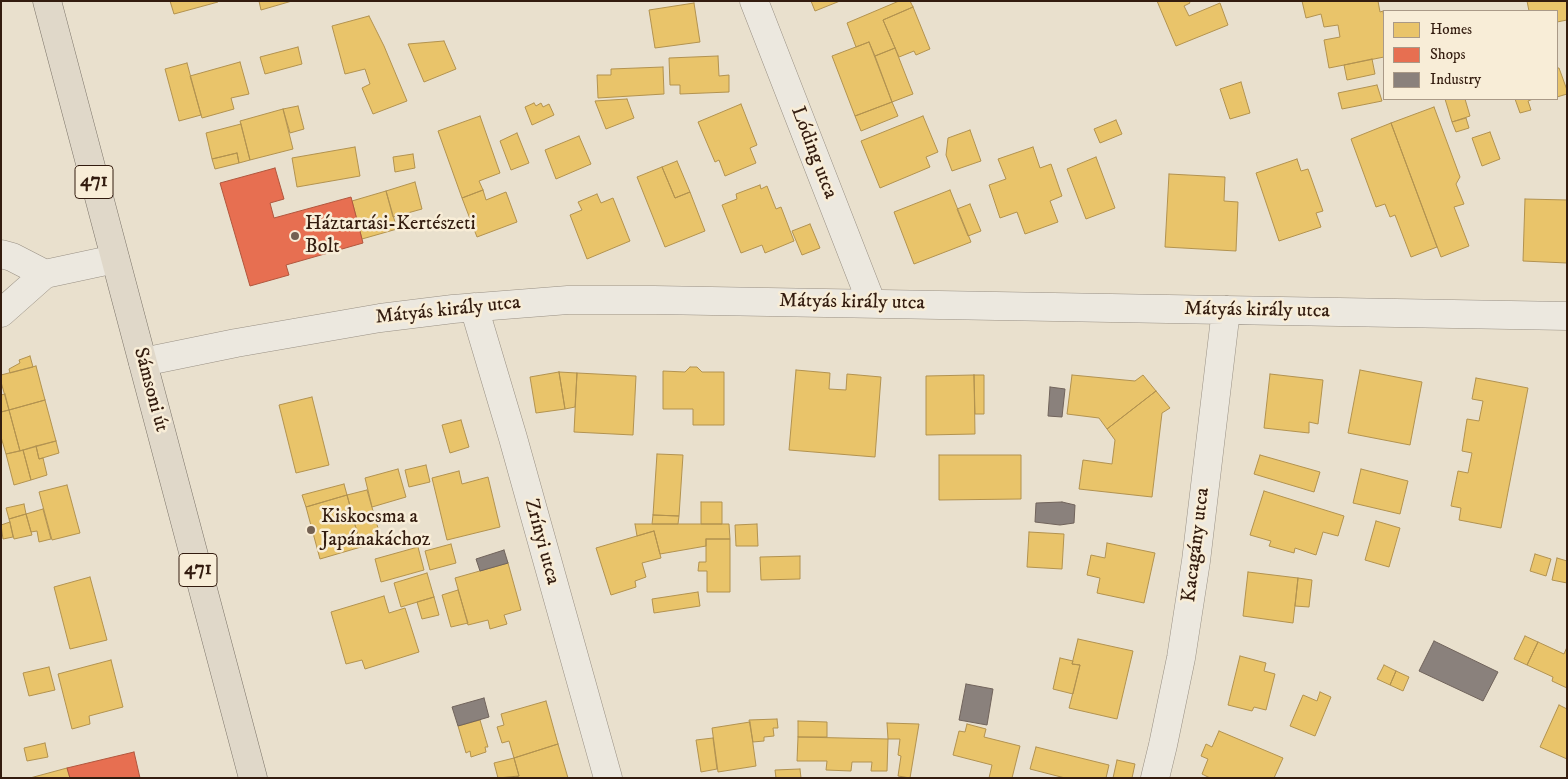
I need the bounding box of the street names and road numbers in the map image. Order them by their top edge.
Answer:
street label: Lóding utca [784,103,842,203]
road number: 471 [75,166,113,198]
street label: Mátyás király utca [779,290,925,316]
street label: Mátyás király utca [374,291,522,331]
street label: Mátyás király utca [1184,298,1330,324]
street label: Sámsoni út [127,345,173,435]
street label: Kacagány utca [1178,486,1216,604]
street label: Zrínyi utca [518,496,564,588]
road number: 471 [179,554,217,586]

